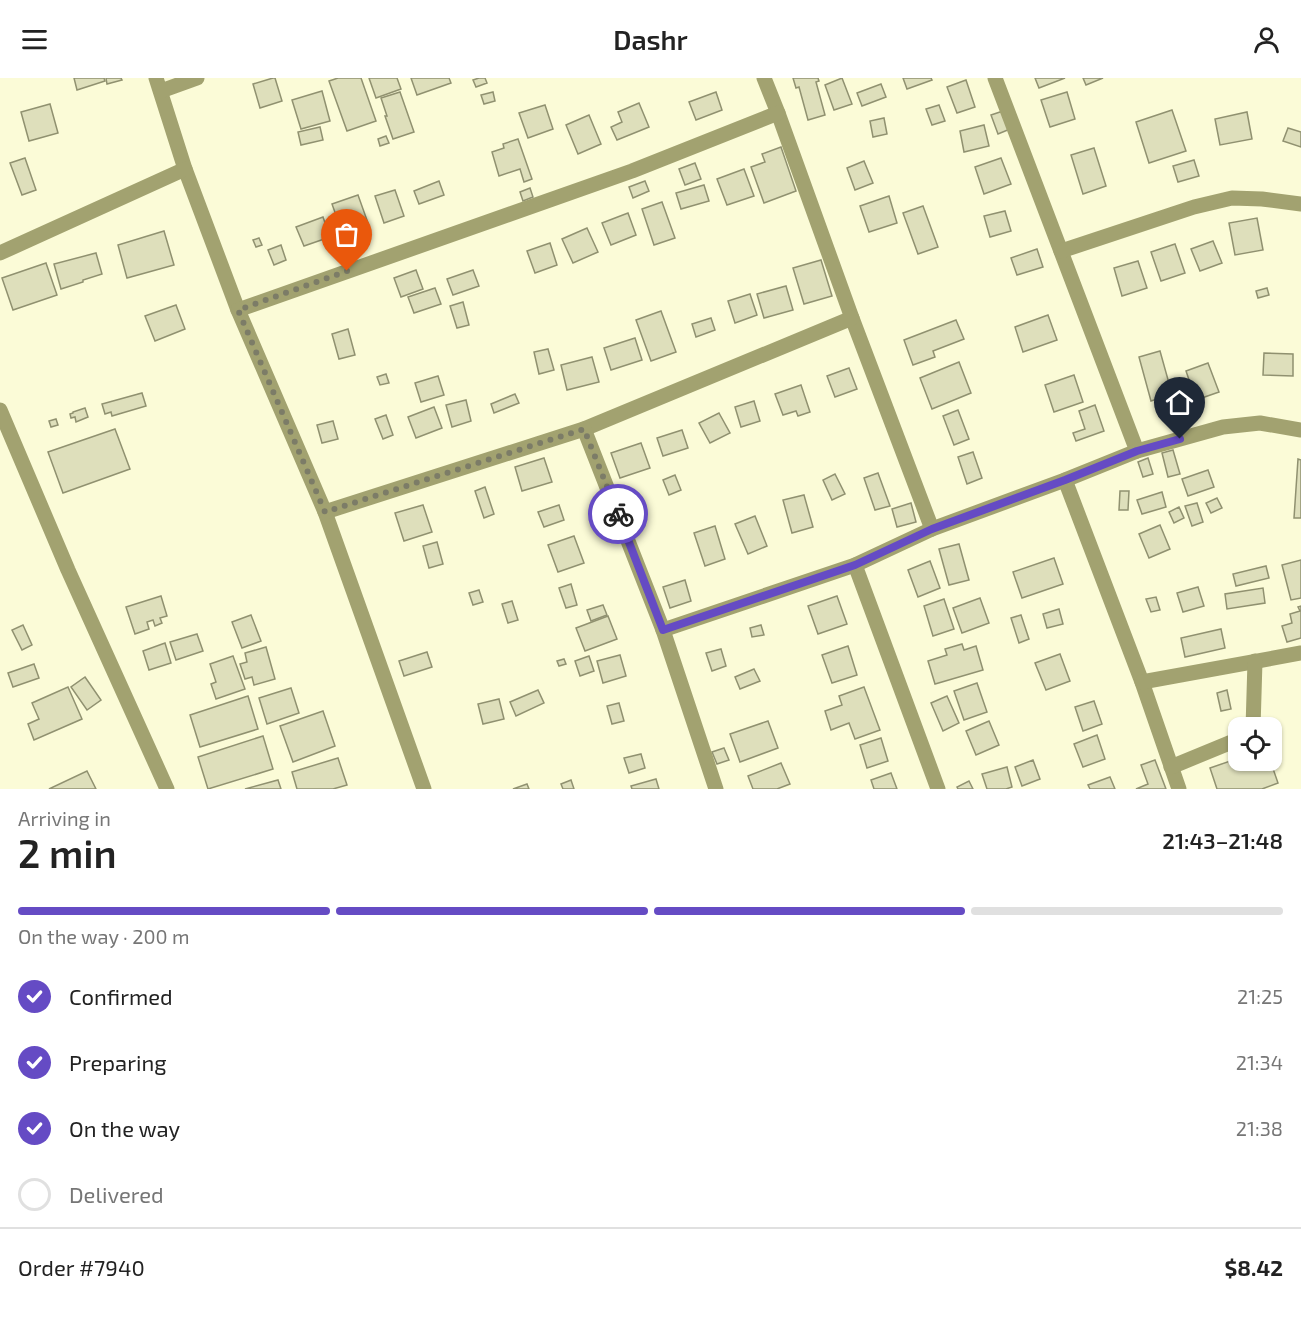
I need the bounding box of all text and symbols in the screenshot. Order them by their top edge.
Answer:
icon: menu [18,23,51,56]
text: Dashr [613,23,688,55]
icon: person [1250,23,1283,56]
pin [321,209,372,271]
icon: bag [330,218,363,251]
pin [1154,377,1205,439]
icon: home [1163,386,1196,419]
courier [588,484,648,544]
icon: bike [602,498,635,531]
map controls [1228,717,1282,771]
button: locate [1228,717,1282,771]
text: Arriving in [18,806,111,830]
text: 21:43–21:48 [1162,827,1283,853]
text: 2 min [18,829,117,876]
text: On the way · 200 m [18,924,190,948]
icon: check [18,980,51,1013]
text: Confirmed [69,983,173,1009]
text: 21:25 [1237,984,1283,1008]
icon: check [18,1046,51,1079]
text: Preparing [69,1049,167,1075]
text: 21:34 [1236,1050,1283,1074]
icon: check [18,1112,51,1145]
text: On the way [69,1115,180,1141]
text: 21:38 [1236,1116,1283,1140]
text: Delivered [69,1181,164,1207]
text: Order #7940 [18,1254,145,1280]
text: $8.42 [1224,1254,1283,1280]

